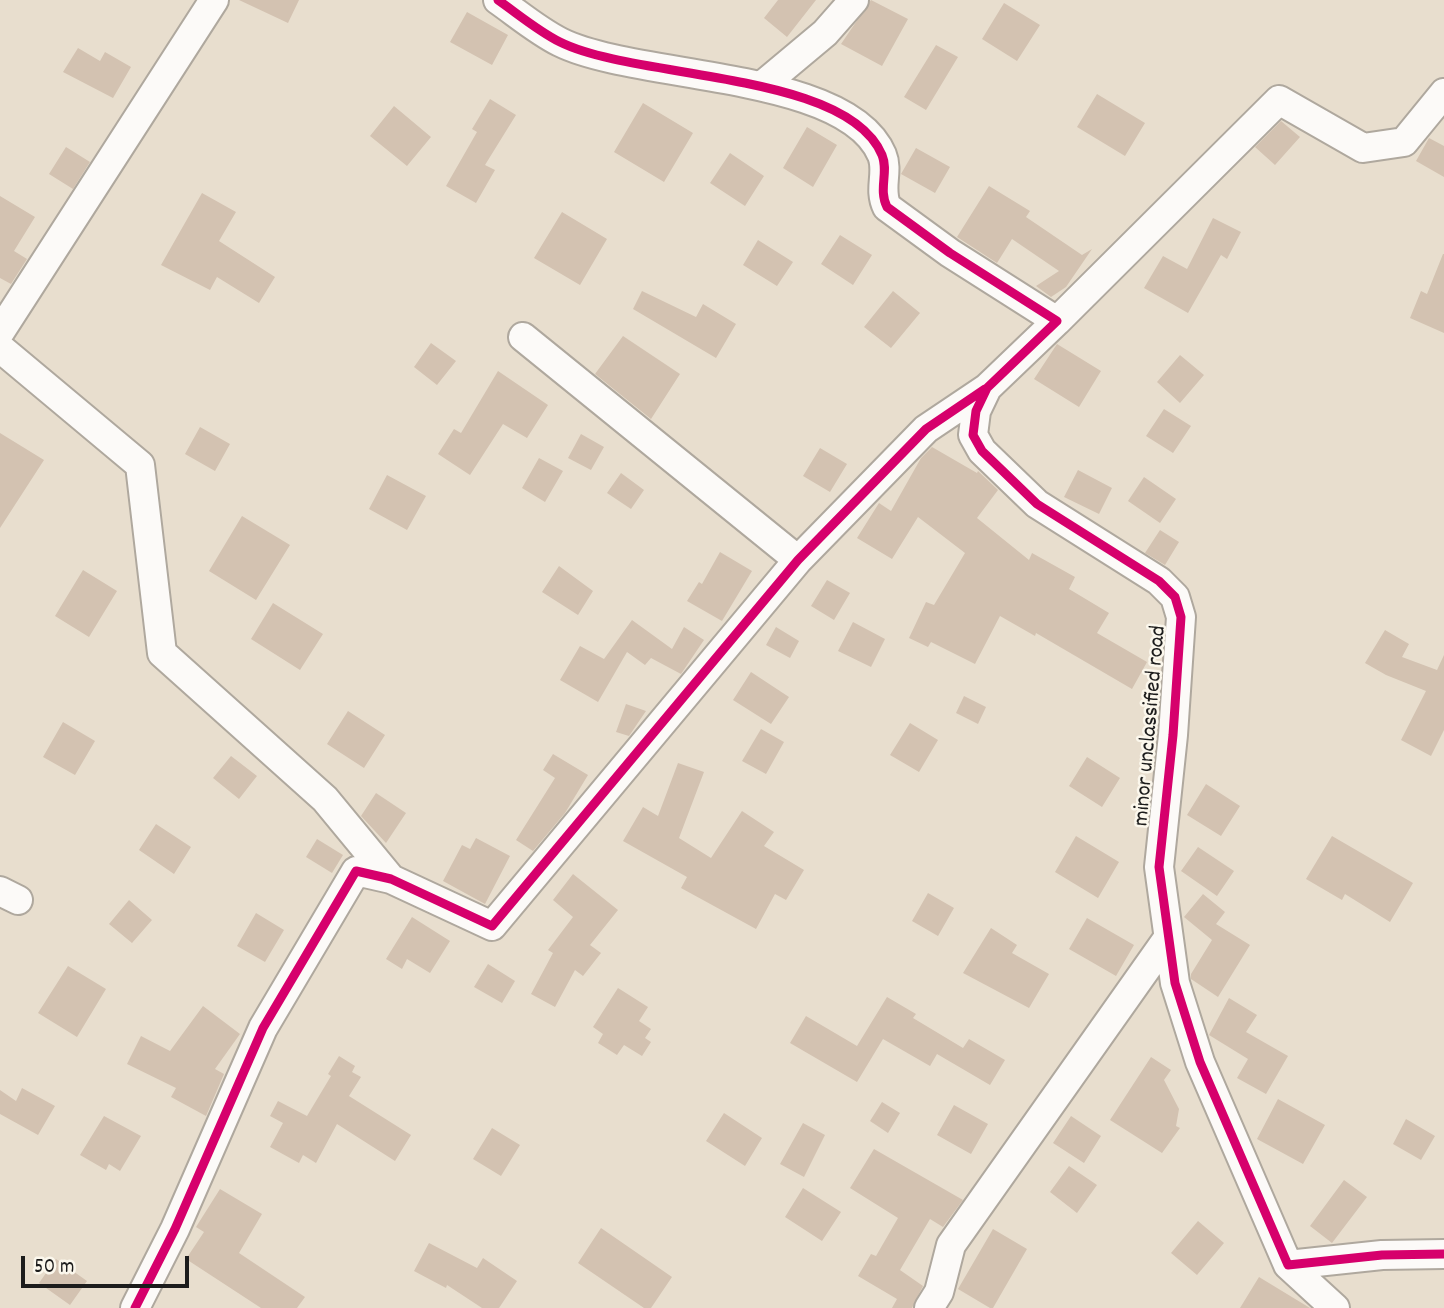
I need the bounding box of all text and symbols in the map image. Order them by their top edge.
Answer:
street label: minor unclassified road [1129,624,1175,828]
scale bar [24,1242,192,1286]
text: 50 m [34,1253,74,1283]

